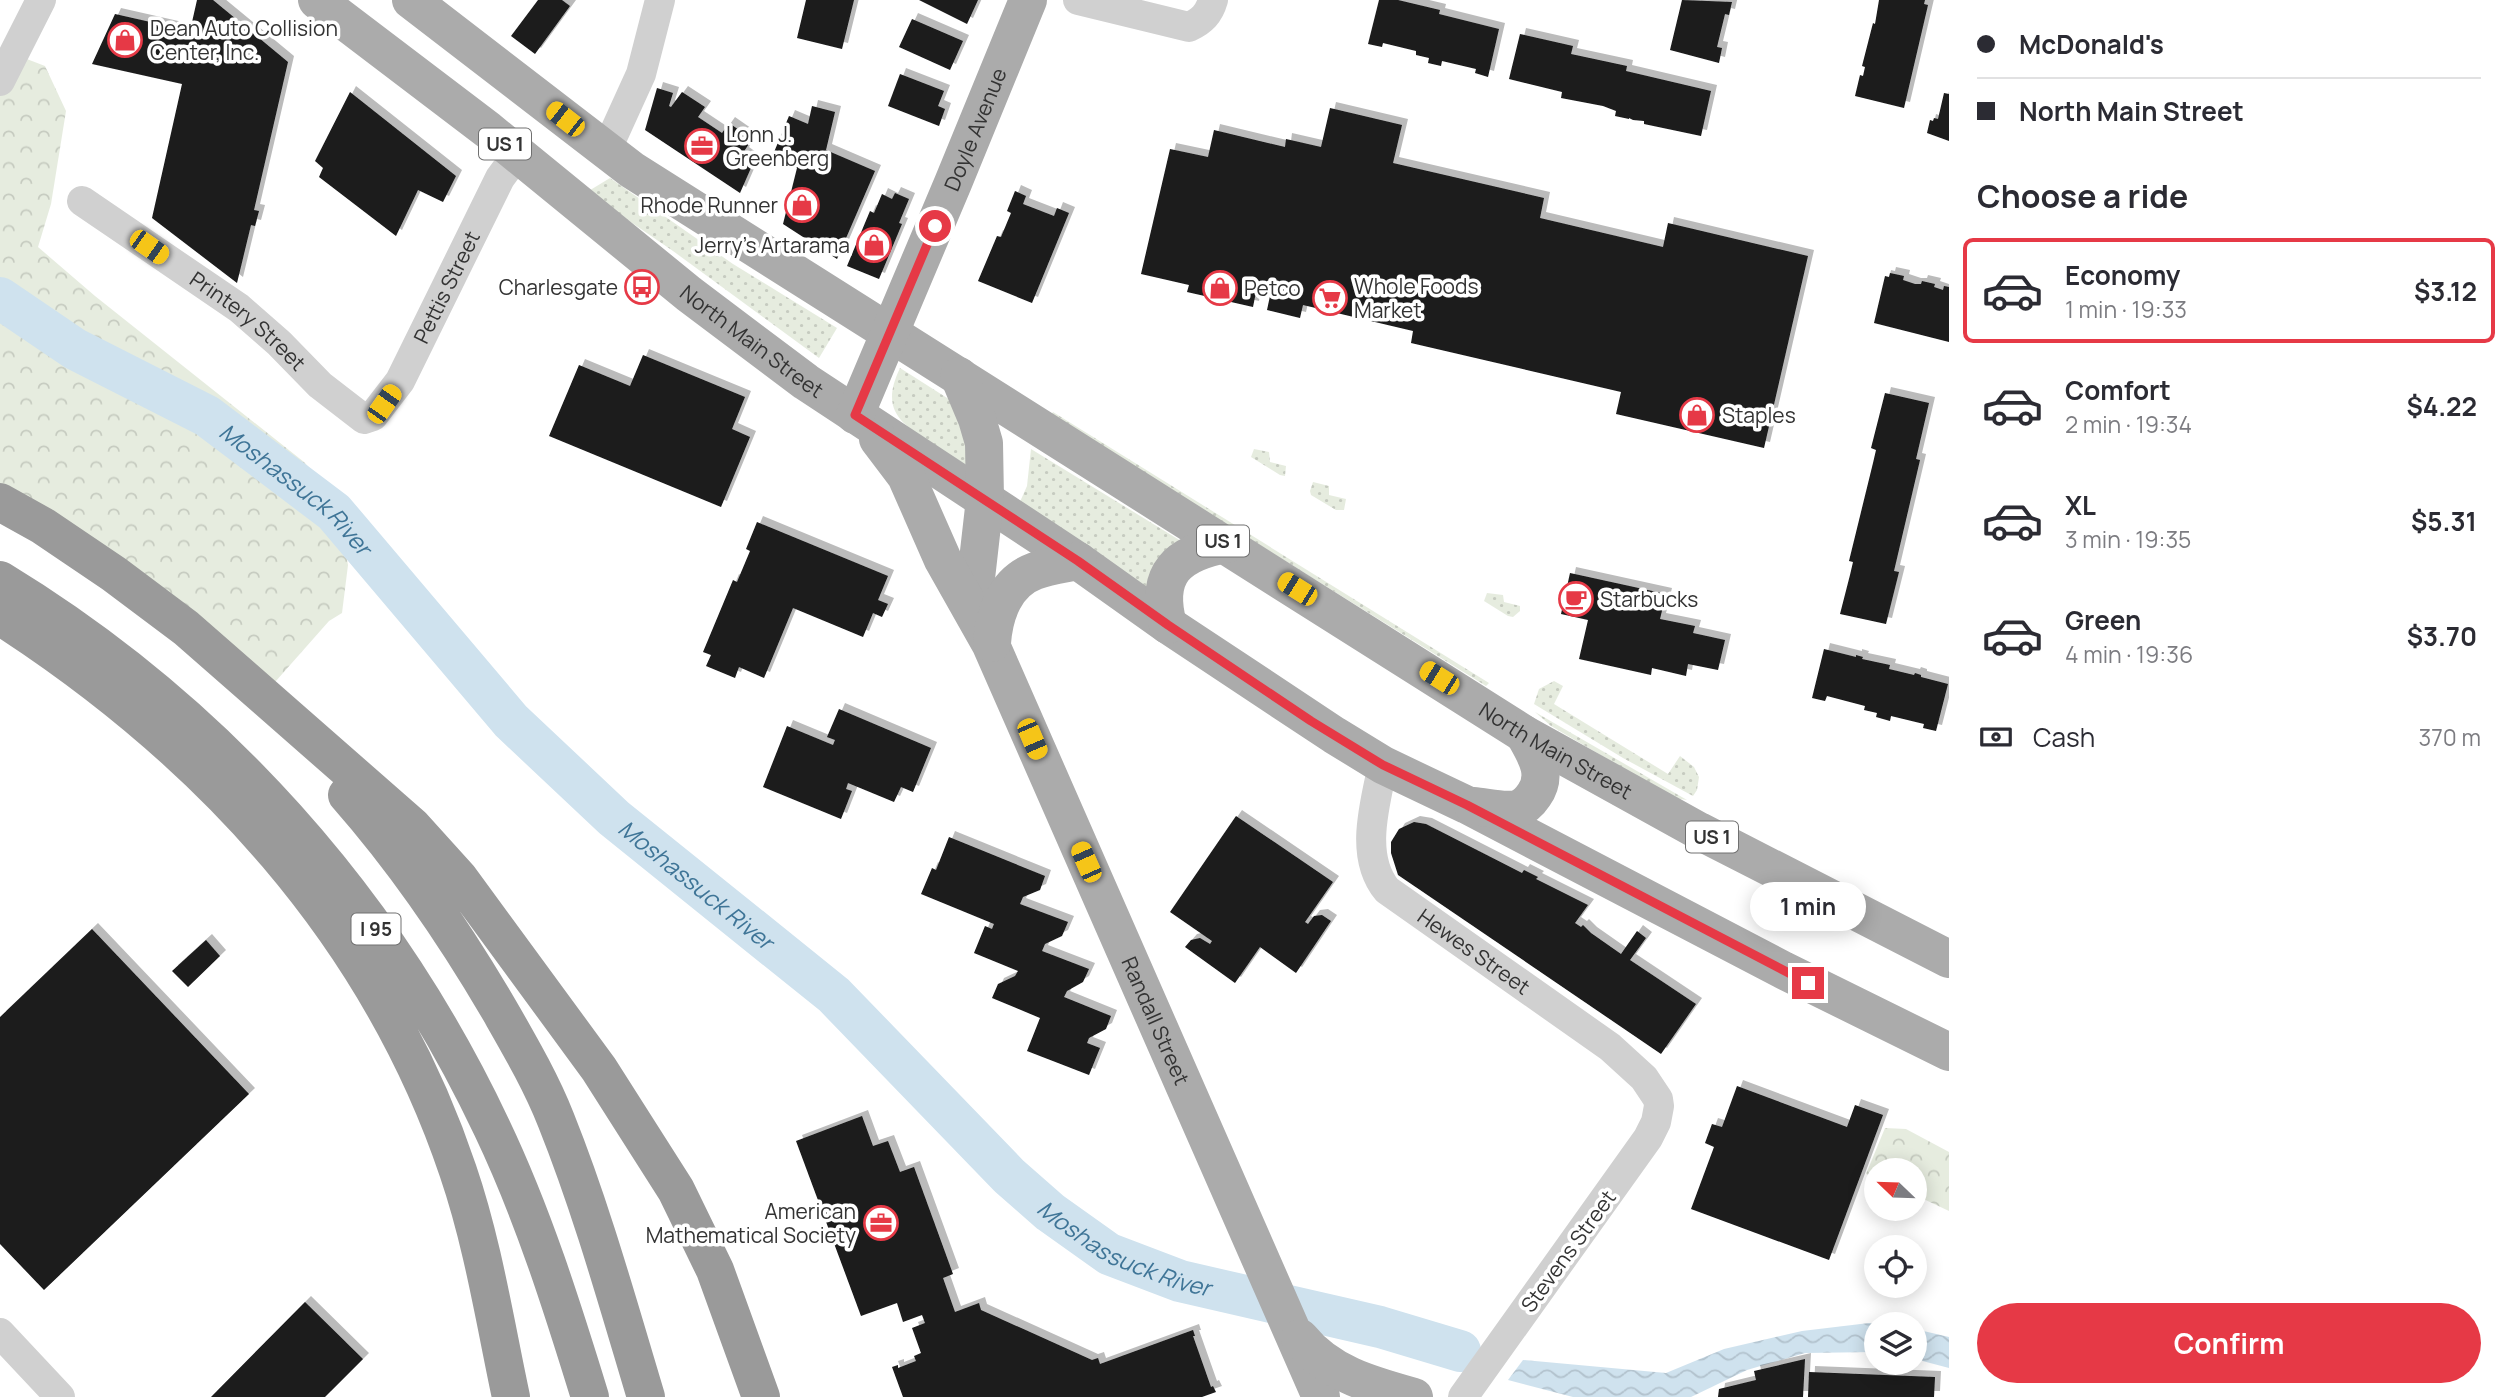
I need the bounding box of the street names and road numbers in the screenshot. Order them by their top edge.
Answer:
street label: Doyle Avenue [937,63,1013,195]
road number: US 1 [479,128,531,160]
street label: Pettis Street [407,226,486,348]
street label: Printery Street [185,265,312,376]
street label: North Main Street [674,279,829,404]
road number: US 1 [1197,526,1249,556]
street label: North Main Street [1474,695,1637,805]
road number: US 1 [1686,822,1738,852]
street label: Hewes Street [1412,902,1536,1000]
road number: I 95 [352,914,400,945]
street label: Randall Street [1115,952,1196,1089]
street label: Stevens Street [1514,1184,1622,1318]

